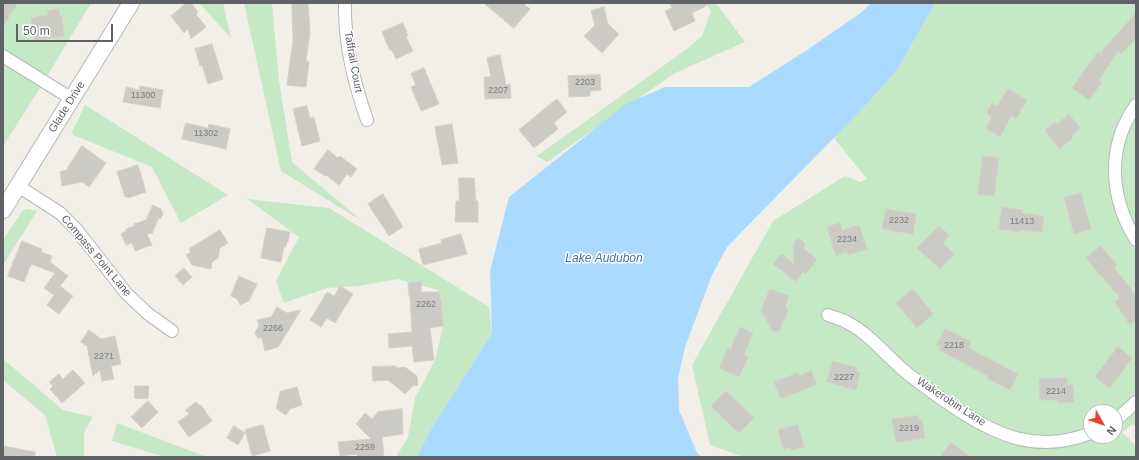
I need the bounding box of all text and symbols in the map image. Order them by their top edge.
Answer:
scale bar [18,16,115,42]
text: 50 m [23,24,50,38]
street label: Taffrail Court [341,30,365,94]
house number: 2203 [575,78,595,88]
street label: Glade Drive [46,79,88,135]
house number: 2207 [488,86,508,96]
house number: 11300 [131,91,155,101]
house number: 11302 [194,129,218,139]
street label: Compass Point Lane [58,213,134,299]
house number: 2232 [889,216,909,226]
house number: 11413 [1010,217,1034,227]
house number: 2234 [837,235,857,245]
water label: Lake Audubon [565,252,643,266]
house number: 2262 [416,300,436,310]
house number: 2266 [263,324,283,334]
house number: 2218 [944,341,964,351]
house number: 2271 [94,352,114,362]
house number: 2227 [834,373,854,383]
street label: Wakerobin Lane [914,375,988,429]
house number: 2214 [1046,387,1066,397]
north arrow [1083,404,1123,444]
house number: 2219 [899,424,919,434]
text: N [1104,424,1119,438]
house number: 2259 [355,443,375,453]

